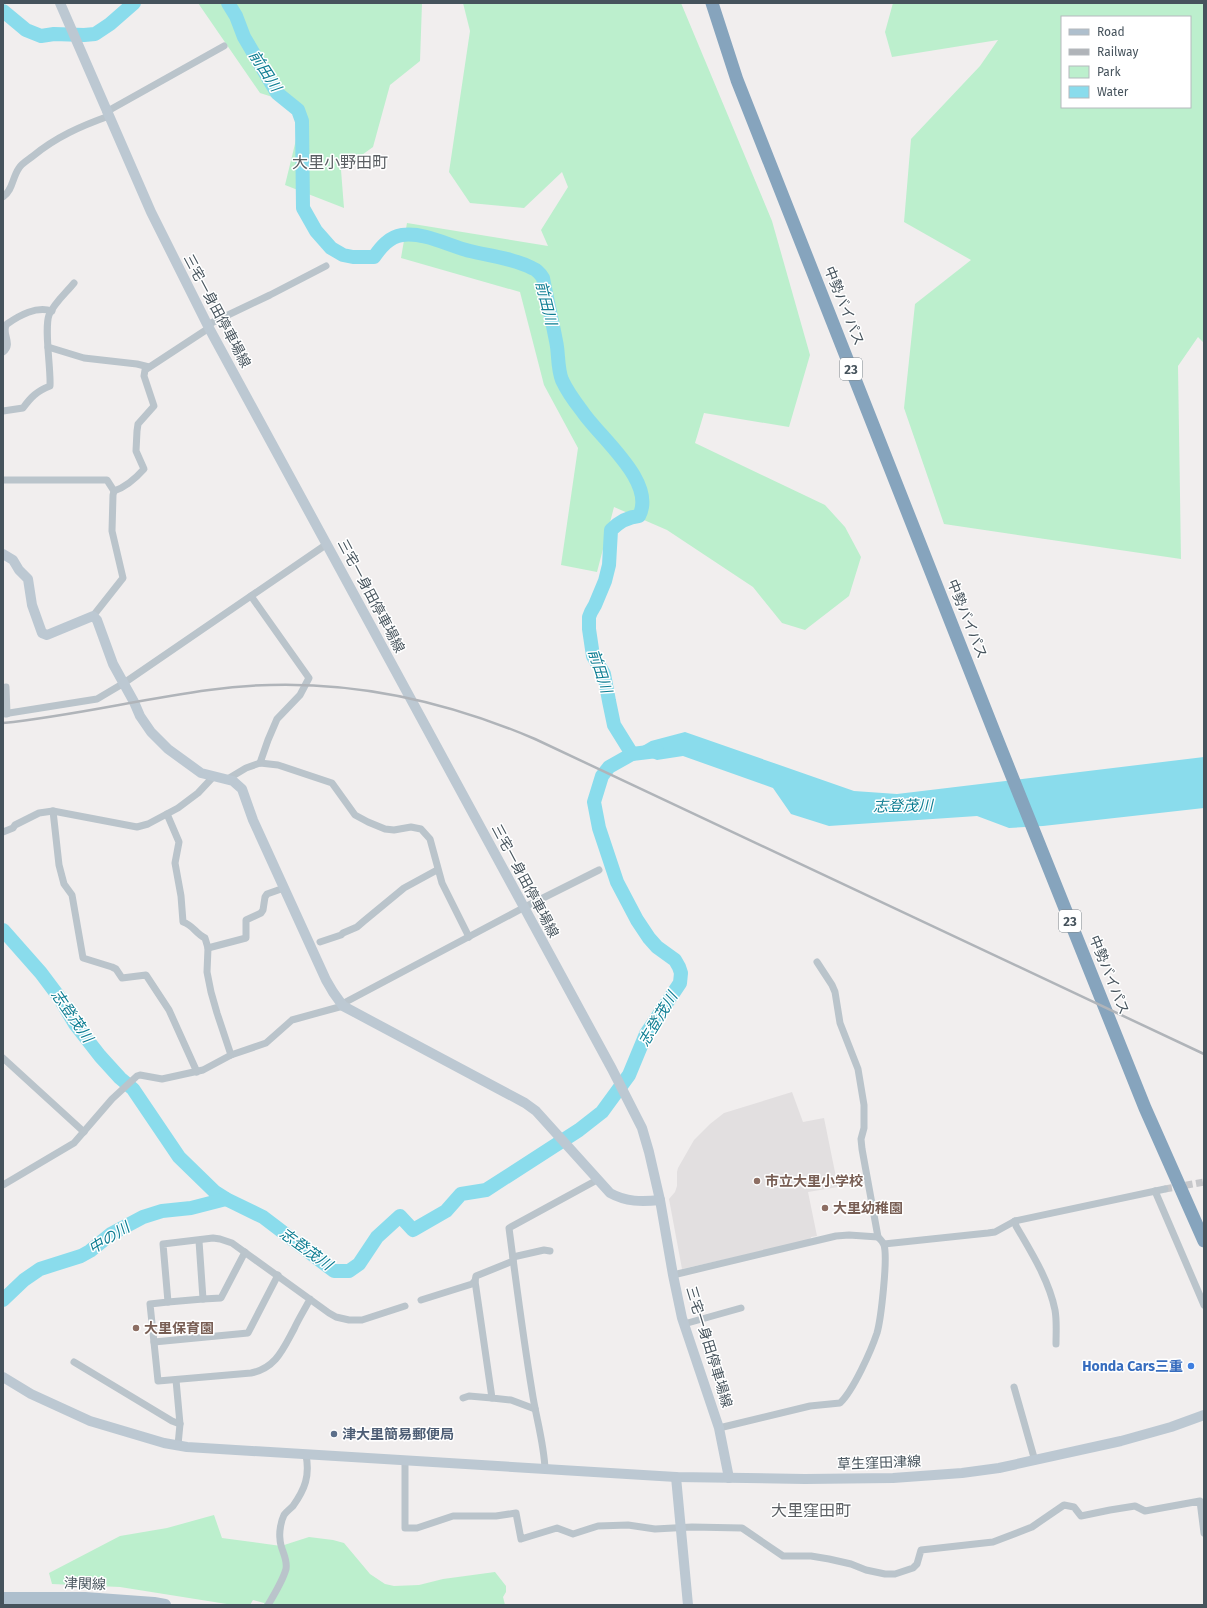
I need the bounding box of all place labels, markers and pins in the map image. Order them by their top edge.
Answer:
place label: 市立大里小学校 [765,1173,863,1190]
marker: 市立大里小学校 [752,1176,762,1186]
place label: 大里幼稚園 [833,1200,903,1217]
marker: 大里幼稚園 [820,1203,830,1213]
place label: 大里保育園 [144,1320,214,1337]
marker: 大里保育園 [131,1323,141,1333]
place label: Honda Cars三重 [1082,1358,1183,1375]
marker: Honda Cars三重 [1186,1361,1196,1371]
place label: 津大里簡易郵便局 [342,1426,454,1443]
marker: 津大里簡易郵便局 [329,1429,339,1439]

